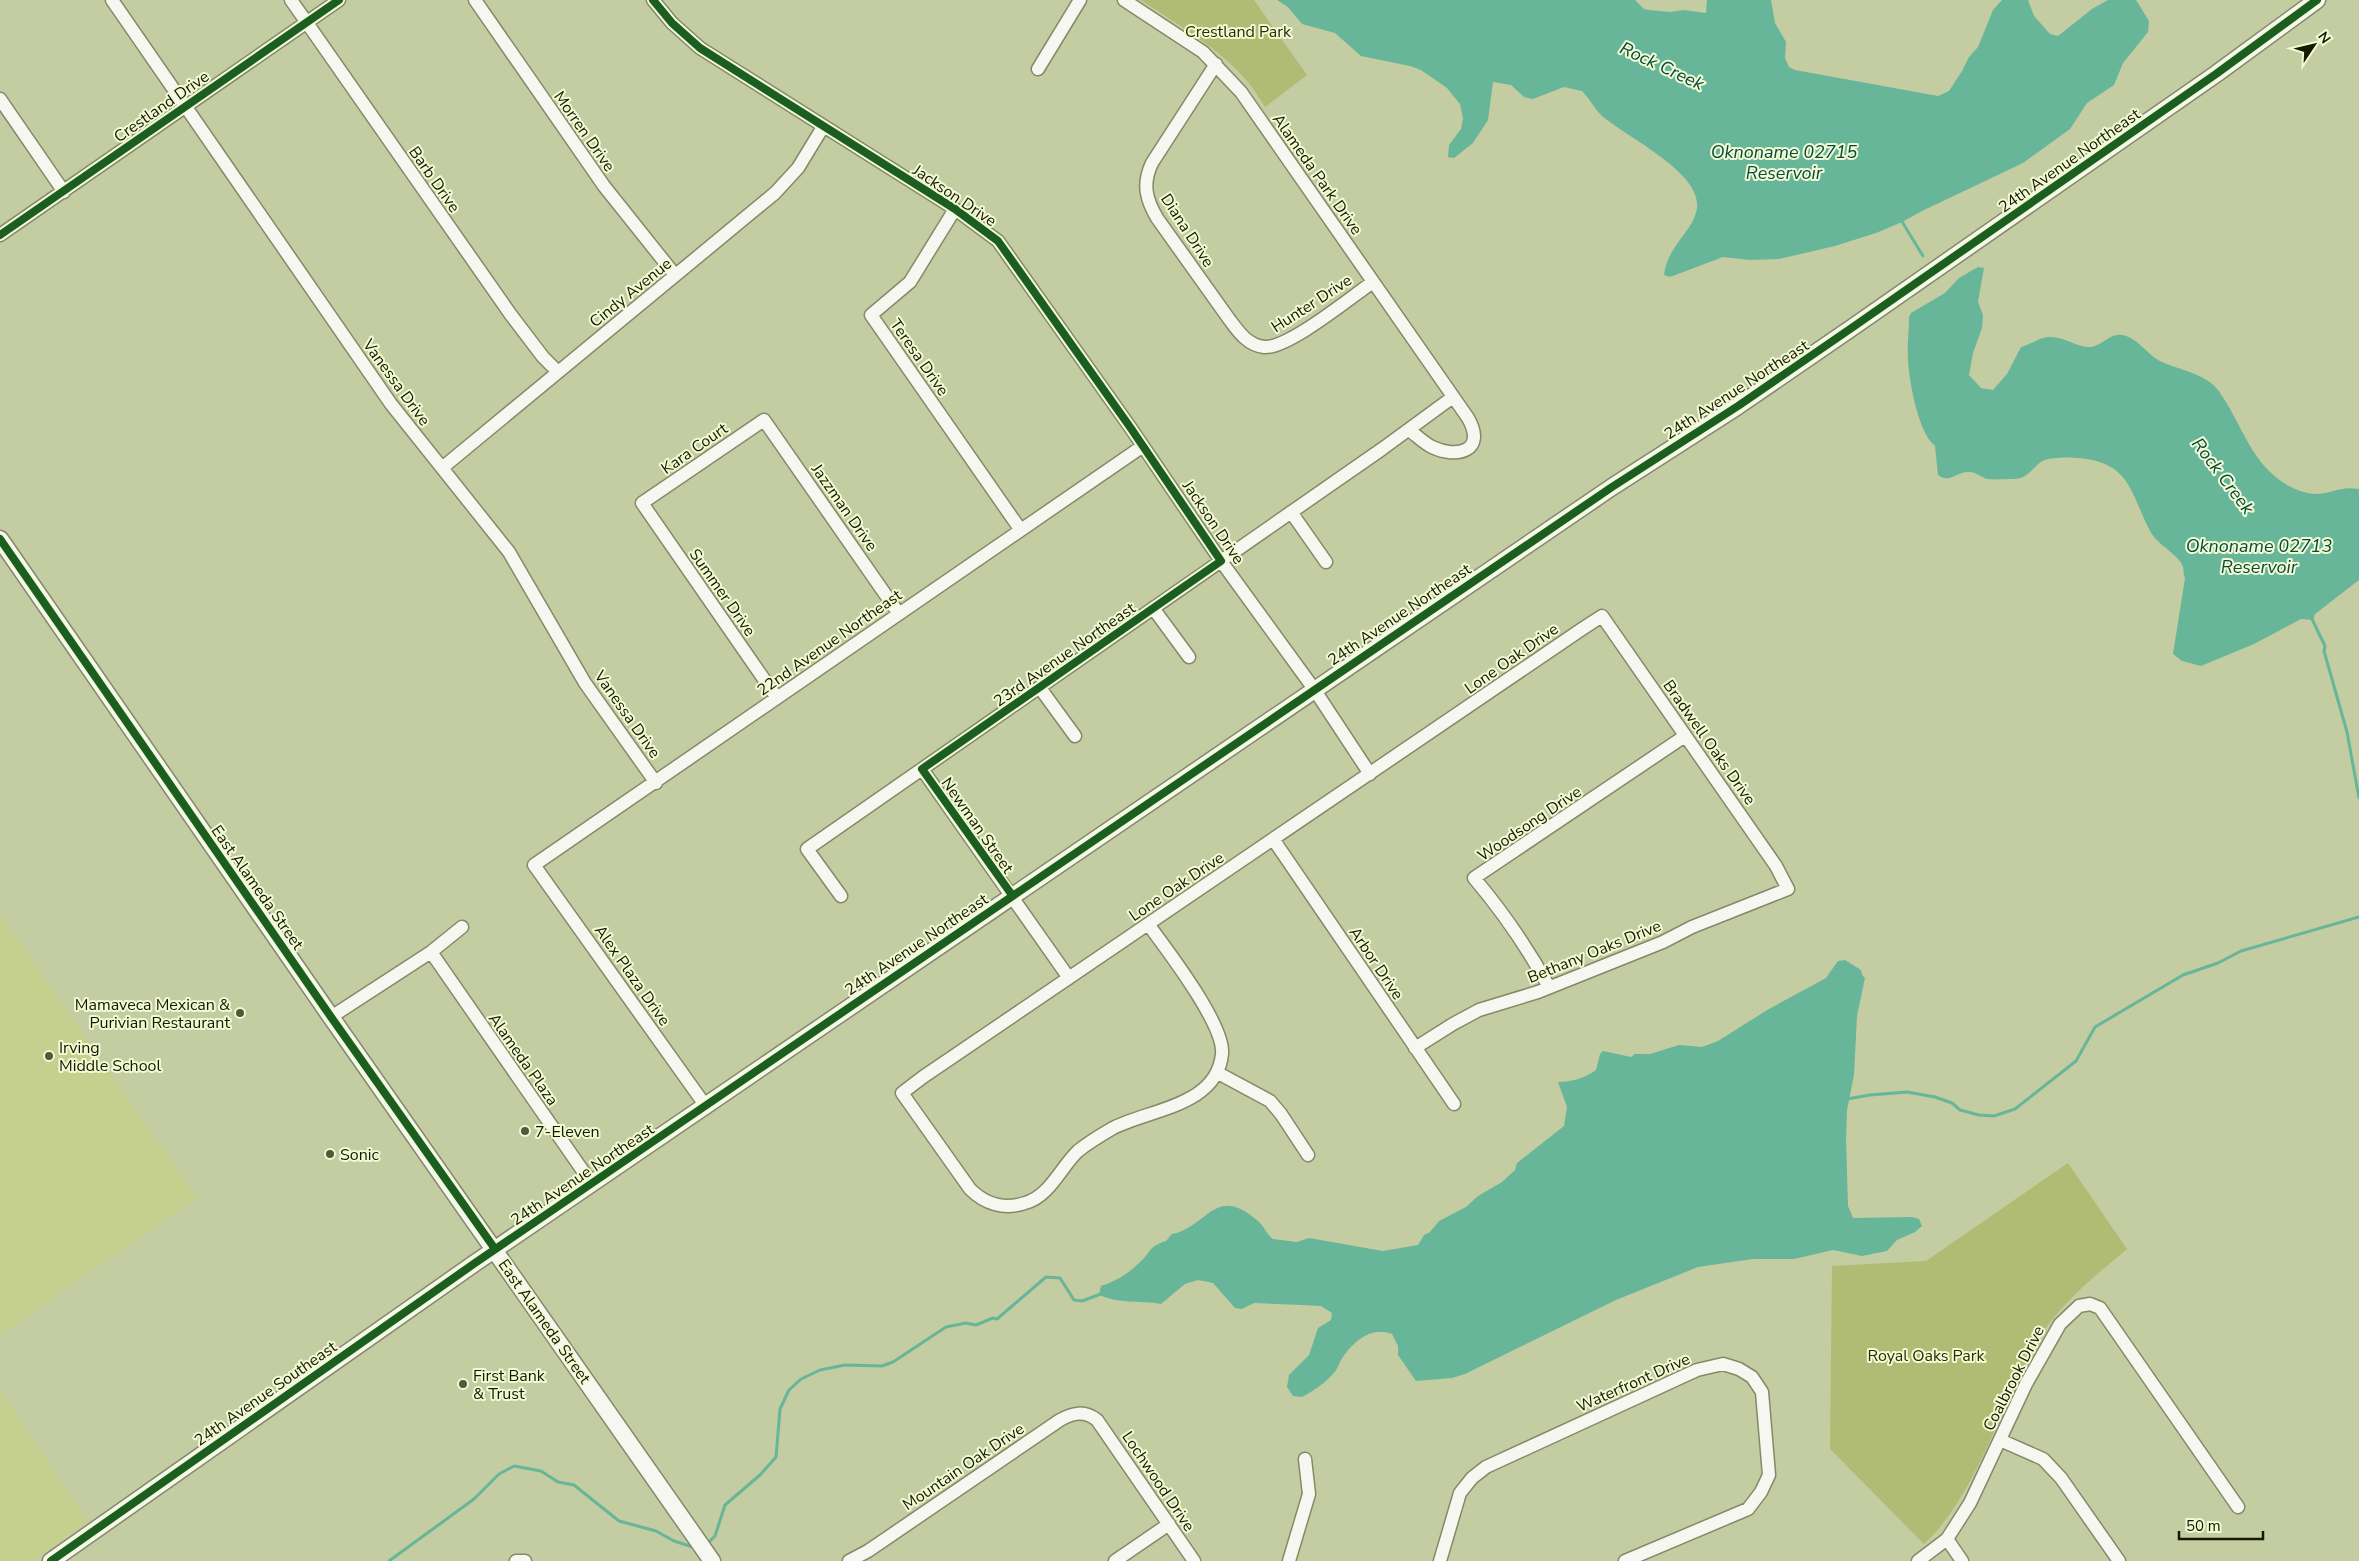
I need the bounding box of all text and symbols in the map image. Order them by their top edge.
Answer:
north arrow [2289,20,2339,70]
park label: Crestland Park [1185,21,1292,43]
text: N [2313,28,2335,48]
water label: Rock Creek [1616,36,1709,96]
street label: Crestland Drive [109,66,214,148]
street label: Morren Drive [548,87,620,176]
street label: 24th Avenue Northeast [1994,103,2145,218]
street label: Alameda Park Drive [1267,110,1367,239]
water label: Oknoname 02715 Reservoir [1711,140,1857,185]
street label: Barb Drive [403,142,465,217]
street label: Jackson Drive [907,159,1001,232]
street label: Diana Drive [1155,189,1219,272]
street label: Cindy Avenue [585,253,676,333]
street label: Hunter Drive [1267,270,1356,338]
street label: Teresa Drive [885,315,954,400]
street label: Vanessa Drive [357,334,435,430]
street label: 24th Avenue Northeast [1660,335,1813,445]
street label: Kara Court [657,418,733,480]
water label: Rock Creek [2186,433,2260,520]
street label: Jazzman Drive [805,459,882,556]
street label: Jackson Drive [1176,476,1249,569]
water label: Oknoname 02713 Reservoir [2186,534,2332,579]
street label: Summer Drive [684,544,761,641]
street label: 24th Avenue Northeast [1324,558,1476,671]
street label: 22nd Avenue Northeast [753,584,907,701]
street label: 23rd Avenue Northeast [989,597,1140,712]
street label: Lone Oak Drive [1460,618,1563,699]
street label: Vanessa Drive [588,666,665,763]
street label: Bradwell Oaks Drive [1658,676,1761,810]
street label: Newman Street [936,773,1019,878]
street label: Woodsong Drive [1473,781,1586,867]
street label: East Alameda Street [206,821,309,955]
street label: Lone Oak Drive [1125,847,1228,927]
street label: 24th Avenue Northeast [841,888,993,1001]
street label: Bethany Oaks Drive [1524,915,1664,989]
street label: Alex Plaza Drive [589,921,675,1030]
street label: Arbor Drive [1344,923,1409,1004]
place label: Mamaveca Mexican & Purivian Restaurant [75,994,230,1034]
marker: Mamaveca Mexican & Purivian Restaurant [234,1007,246,1019]
street label: Alameda Plaza [483,1009,563,1110]
place label: Irving Middle School [59,1037,161,1077]
marker: Irving Middle School [43,1050,55,1062]
street label: 24th Avenue Northeast [507,1118,659,1231]
place label: 7-Eleven [535,1121,600,1143]
marker: 7-Eleven [519,1125,531,1137]
place label: Sonic [340,1144,380,1166]
marker: Sonic [324,1148,336,1160]
street label: East Alameda Street [493,1255,596,1389]
street label: Coalbrook Drive [1978,1322,2050,1435]
street label: 24th Avenue Southeast [190,1336,341,1451]
park label: Royal Oaks Park [1867,1345,1986,1367]
street label: Waterfront Drive [1573,1348,1694,1418]
place label: First Bank & Trust [473,1365,546,1405]
marker: First Bank & Trust [457,1378,469,1390]
street label: Mountain Oak Drive [898,1418,1029,1516]
street label: Lochwood Drive [1116,1427,1200,1536]
scale bar [2179,1508,2263,1540]
text: 50 m [2186,1516,2221,1536]

